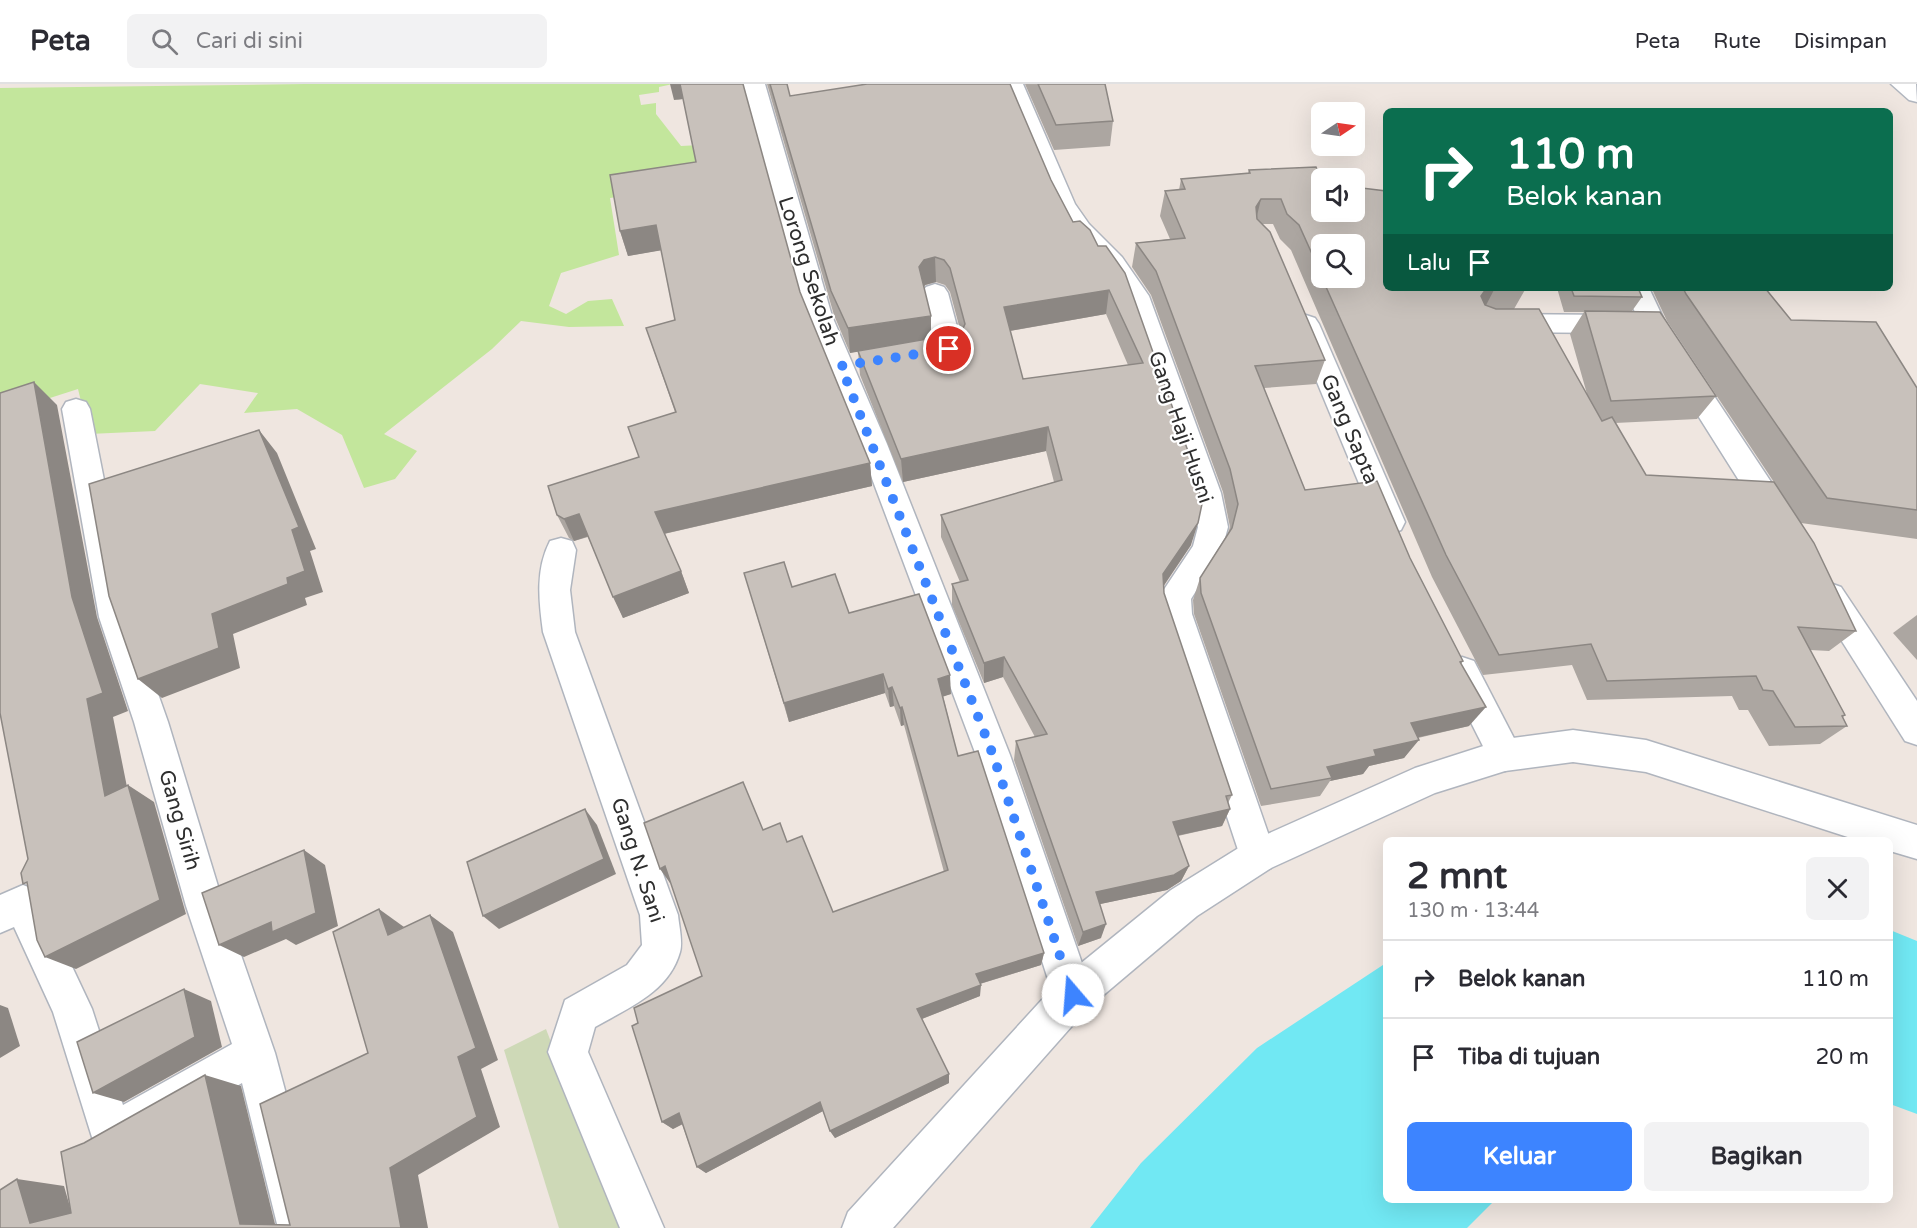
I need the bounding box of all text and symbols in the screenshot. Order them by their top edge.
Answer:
search box [127,14,547,68]
text: Peta [30,24,91,58]
icon: search [148,25,181,58]
text: Cari di sini [196,28,303,54]
text: Peta [1635,29,1680,54]
text: Rute [1713,29,1761,54]
text: Disimpan [1794,29,1887,54]
north arrow [1311,102,1365,156]
map controls [1311,102,1365,288]
text: 110 m [1506,129,1635,180]
icon: right [1407,132,1485,210]
button: sound [1311,168,1365,222]
text: Belok kanan [1506,180,1662,213]
street label: Lorong Sekolah [773,193,844,349]
button: search [1311,234,1365,288]
icon: arrive [1463,246,1496,279]
text: Lalu [1407,250,1451,276]
pin [923,323,974,374]
icon: arrive [932,332,965,365]
street label: Gang Haji Husni [1143,348,1218,507]
street label: Gang Sapta [1315,370,1384,488]
street label: Gang Sirih [153,767,206,873]
street label: Gang N. Sani [606,795,669,926]
text: 2 mnt [1407,855,1507,898]
button: close [1806,857,1869,920]
text: 130 m · 13:44 [1407,899,1539,923]
position arrow [1041,963,1105,1027]
icon: right [1407,963,1440,996]
text: Belok kanan [1458,966,1585,992]
text: 110 m [1802,966,1869,992]
icon: arrive [1407,1041,1440,1074]
text: Tiba di tujuan [1458,1044,1600,1070]
text: 20 m [1815,1044,1869,1070]
button: Keluar [1407,1122,1632,1191]
button: Bagikan [1644,1122,1869,1191]

